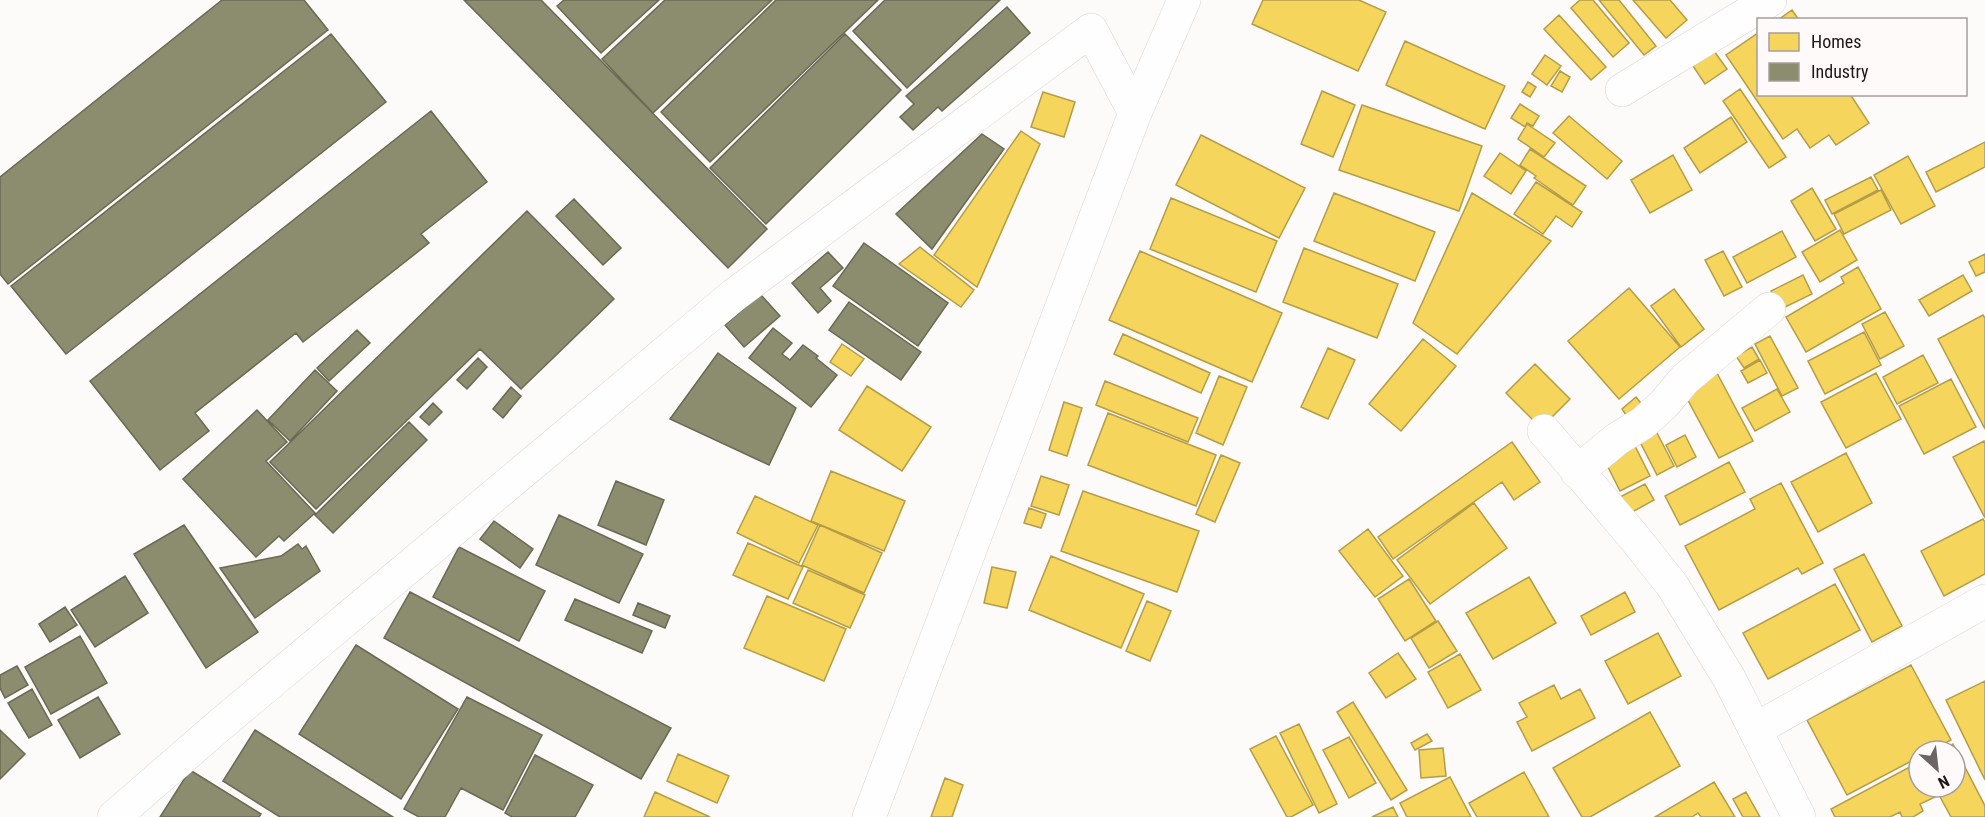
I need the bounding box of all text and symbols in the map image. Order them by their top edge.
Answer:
legend [1757,18,1967,96]
text: Homes [1811,31,1861,52]
text: Industry [1811,61,1869,82]
north arrow [1907,739,1967,799]
text: N [1935,771,1952,793]

